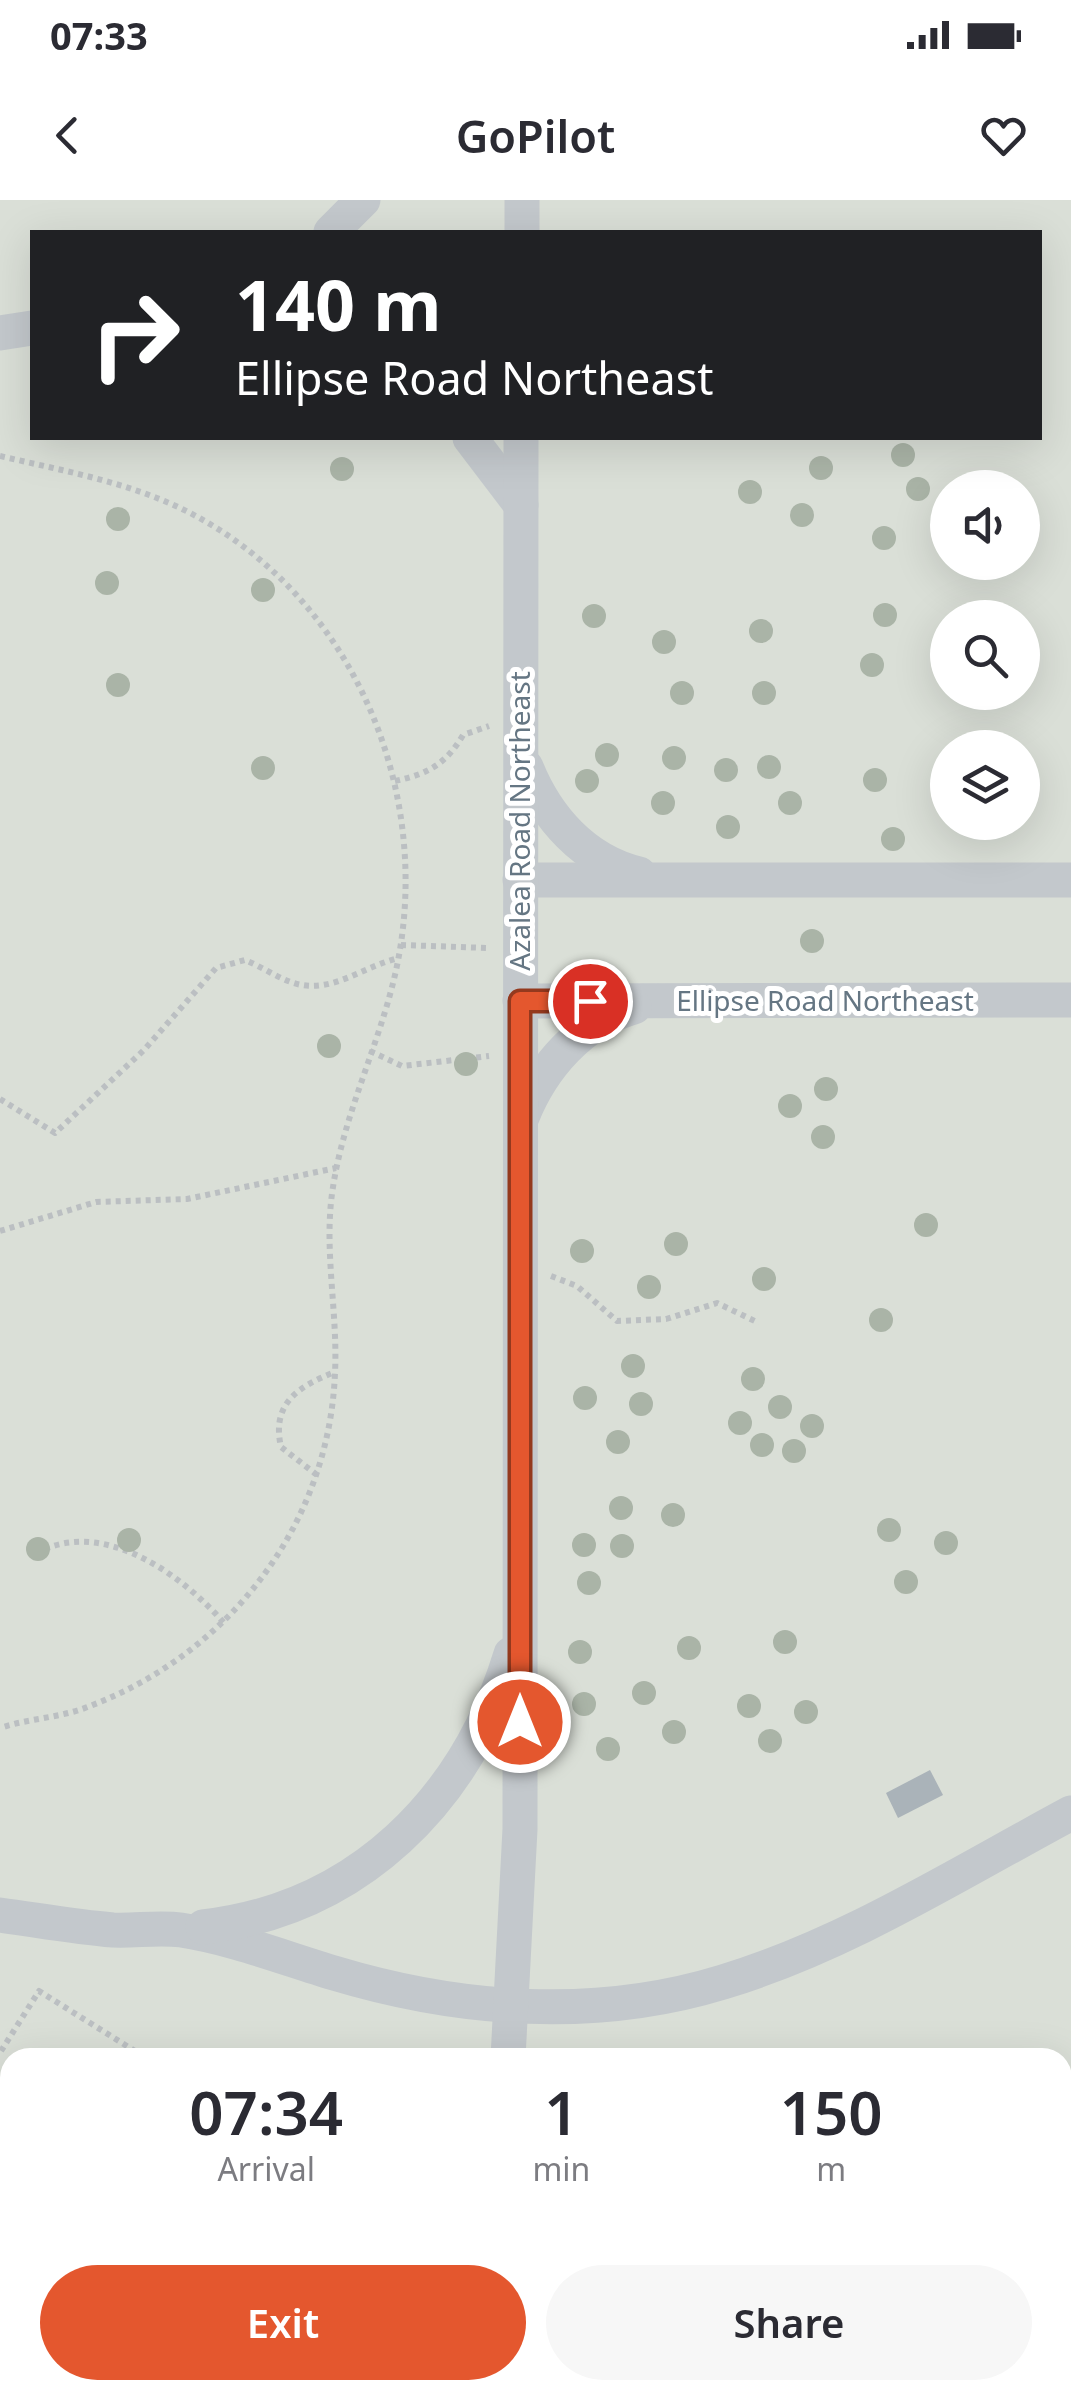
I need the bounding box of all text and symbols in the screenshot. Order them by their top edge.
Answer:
text: 07:33 [50,9,148,61]
text: GoPilot [456,105,615,166]
icon: back [40,108,95,163]
icon: heart [976,108,1031,163]
text: 140 m [235,256,442,352]
icon: right [70,270,200,400]
text: Ellipse Road Northeast [235,347,714,408]
map controls [930,470,1040,840]
button: sound [930,470,1040,580]
button: search [930,600,1040,710]
street label: Azalea Road Northeast [500,671,538,971]
button: layers [930,730,1040,840]
pin [548,959,633,1044]
icon: arrive [563,974,618,1029]
street label: Ellipse Road Northeast [676,981,974,1019]
position arrow [468,1670,572,1774]
text: 07:34 [189,2071,343,2153]
text: 1 [544,2071,579,2153]
text: 150 [780,2071,883,2153]
text: Arrival [217,2147,315,2190]
text: min [532,2147,590,2190]
text: m [816,2147,846,2190]
button: Exit [40,2265,526,2380]
button: Share [546,2265,1032,2380]

